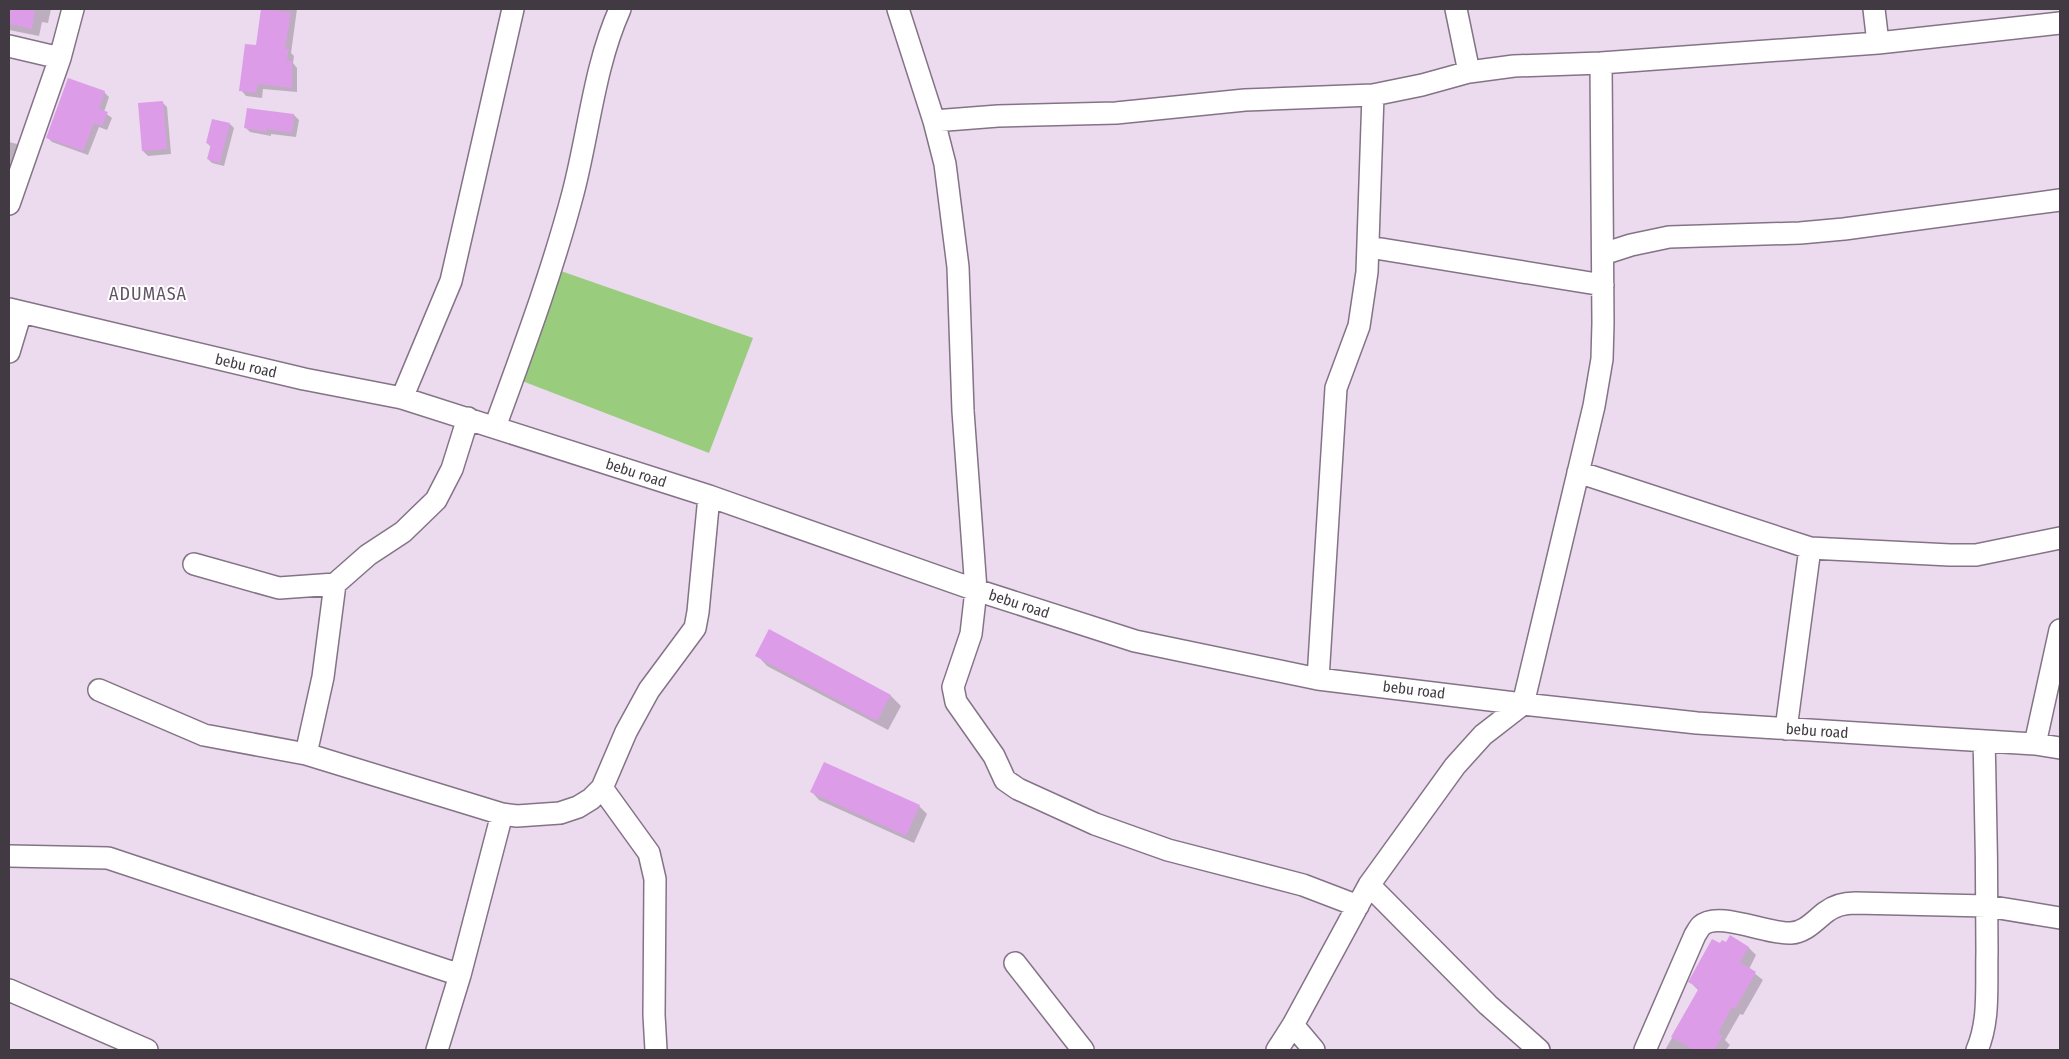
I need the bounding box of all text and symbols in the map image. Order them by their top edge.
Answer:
district label: ADUMASA [109,283,187,305]
street label: bebu road [213,350,279,382]
street label: bebu road [603,455,669,491]
street label: bebu road [986,586,1052,622]
street label: bebu road [1382,677,1446,703]
street label: bebu road [1785,720,1849,742]

